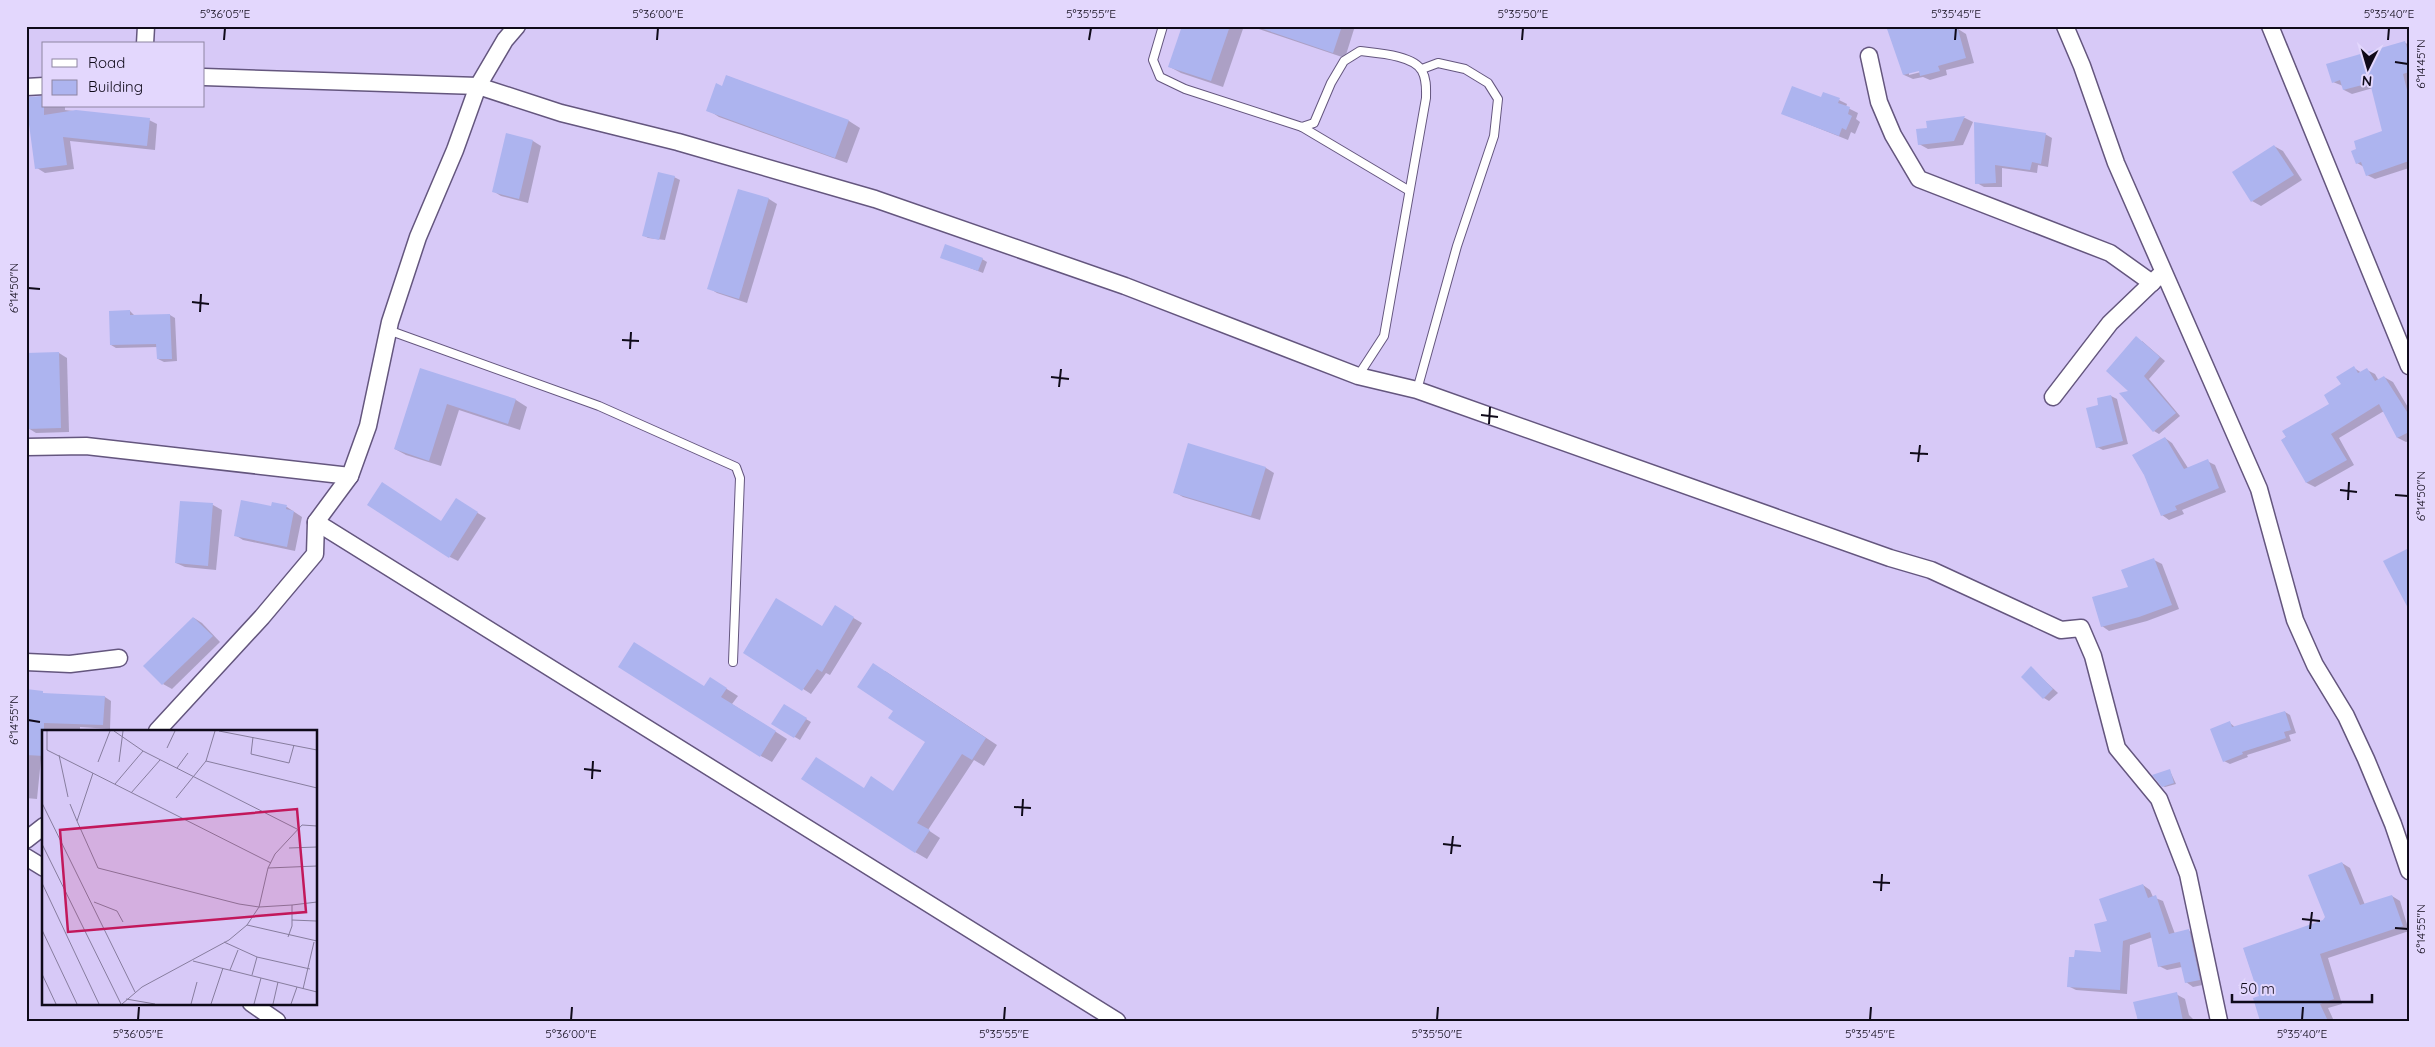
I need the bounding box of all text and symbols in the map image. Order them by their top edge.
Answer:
text: 5°36'05"E [200,6,251,21]
text: 5°36'00"E [632,6,684,21]
text: 5°35'55"E [1066,6,1116,21]
text: 5°35'50"E [1498,6,1549,21]
text: 5°35'45"E [1931,6,1981,21]
text: 5°35'40"E [2364,6,2414,21]
text: 6°14'45"N [2413,39,2428,89]
legend [42,42,205,108]
north arrow [2342,42,2392,92]
text: Road [88,53,125,72]
text: N [2361,72,2373,90]
text: Building [88,77,143,96]
text: 6°14'50"N [6,263,21,313]
text: 6°14'50"N [2413,471,2428,521]
text: 6°14'55"N [6,695,21,745]
inset map [42,730,318,1004]
text: 6°14'55"N [2413,904,2428,954]
scale bar [2232,972,2372,1004]
text: 50 m [2240,979,2275,998]
text: 5°36'05"E [113,1026,164,1041]
text: 5°36'00"E [545,1026,597,1041]
text: 5°35'55"E [979,1026,1029,1041]
text: 5°35'50"E [1412,1026,1463,1041]
text: 5°35'45"E [1845,1026,1895,1041]
text: 5°35'40"E [2277,1026,2327,1041]

